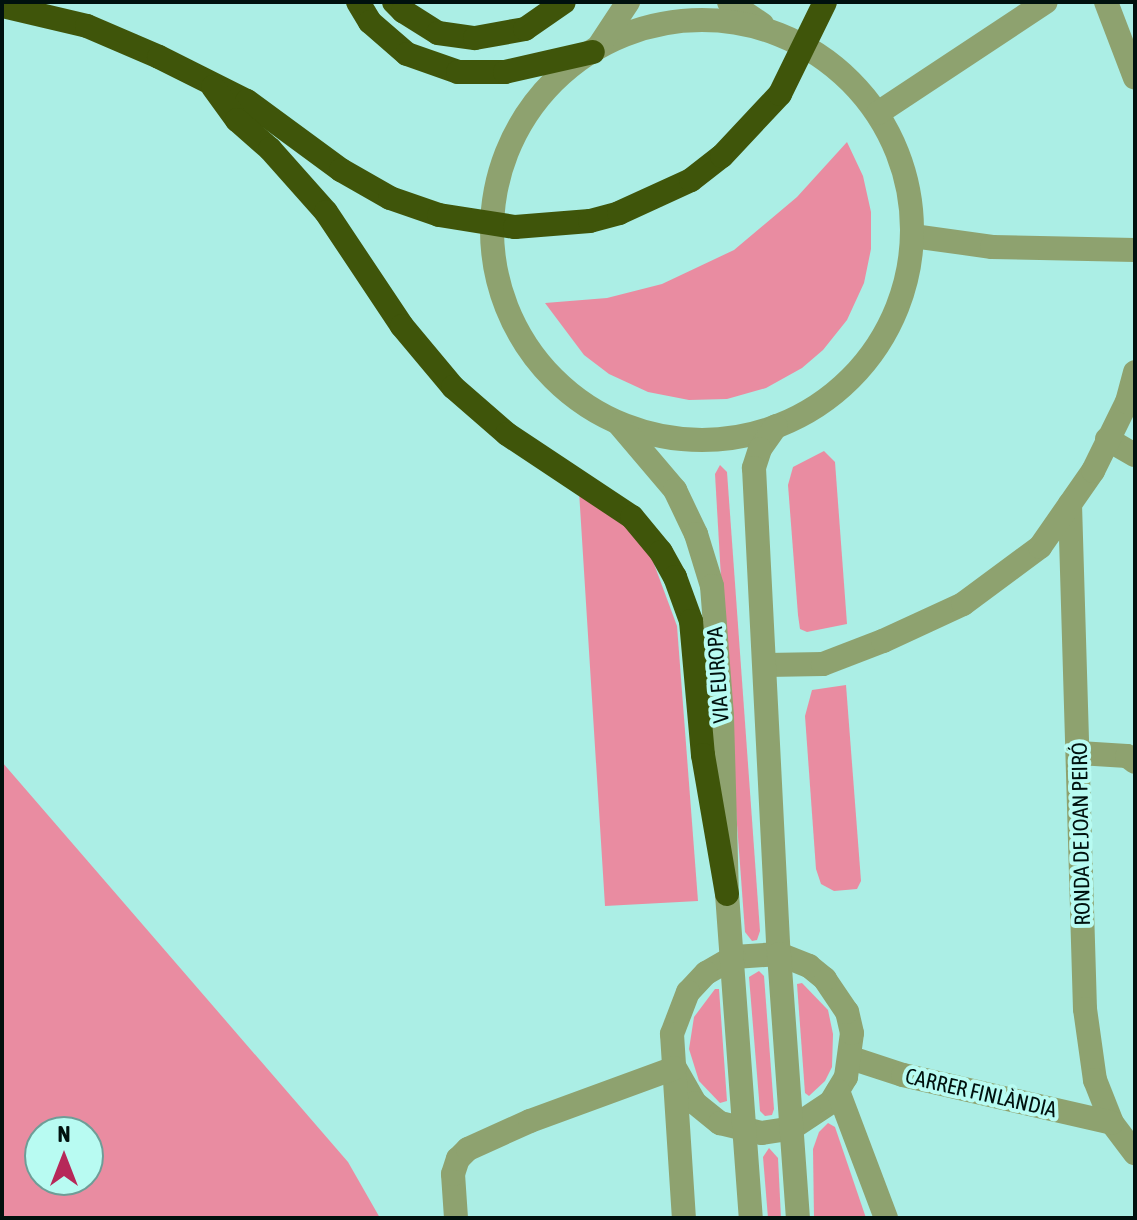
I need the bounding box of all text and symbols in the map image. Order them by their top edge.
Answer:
street label: VIA EUROPA [701,626,735,724]
street label: RONDA DE JOAN PEIRÓ [1066,742,1096,926]
street label: CARRER FINLÀNDIA [903,1063,1059,1123]
north arrow [24,1116,104,1196]
text: N [58,1121,70,1147]

